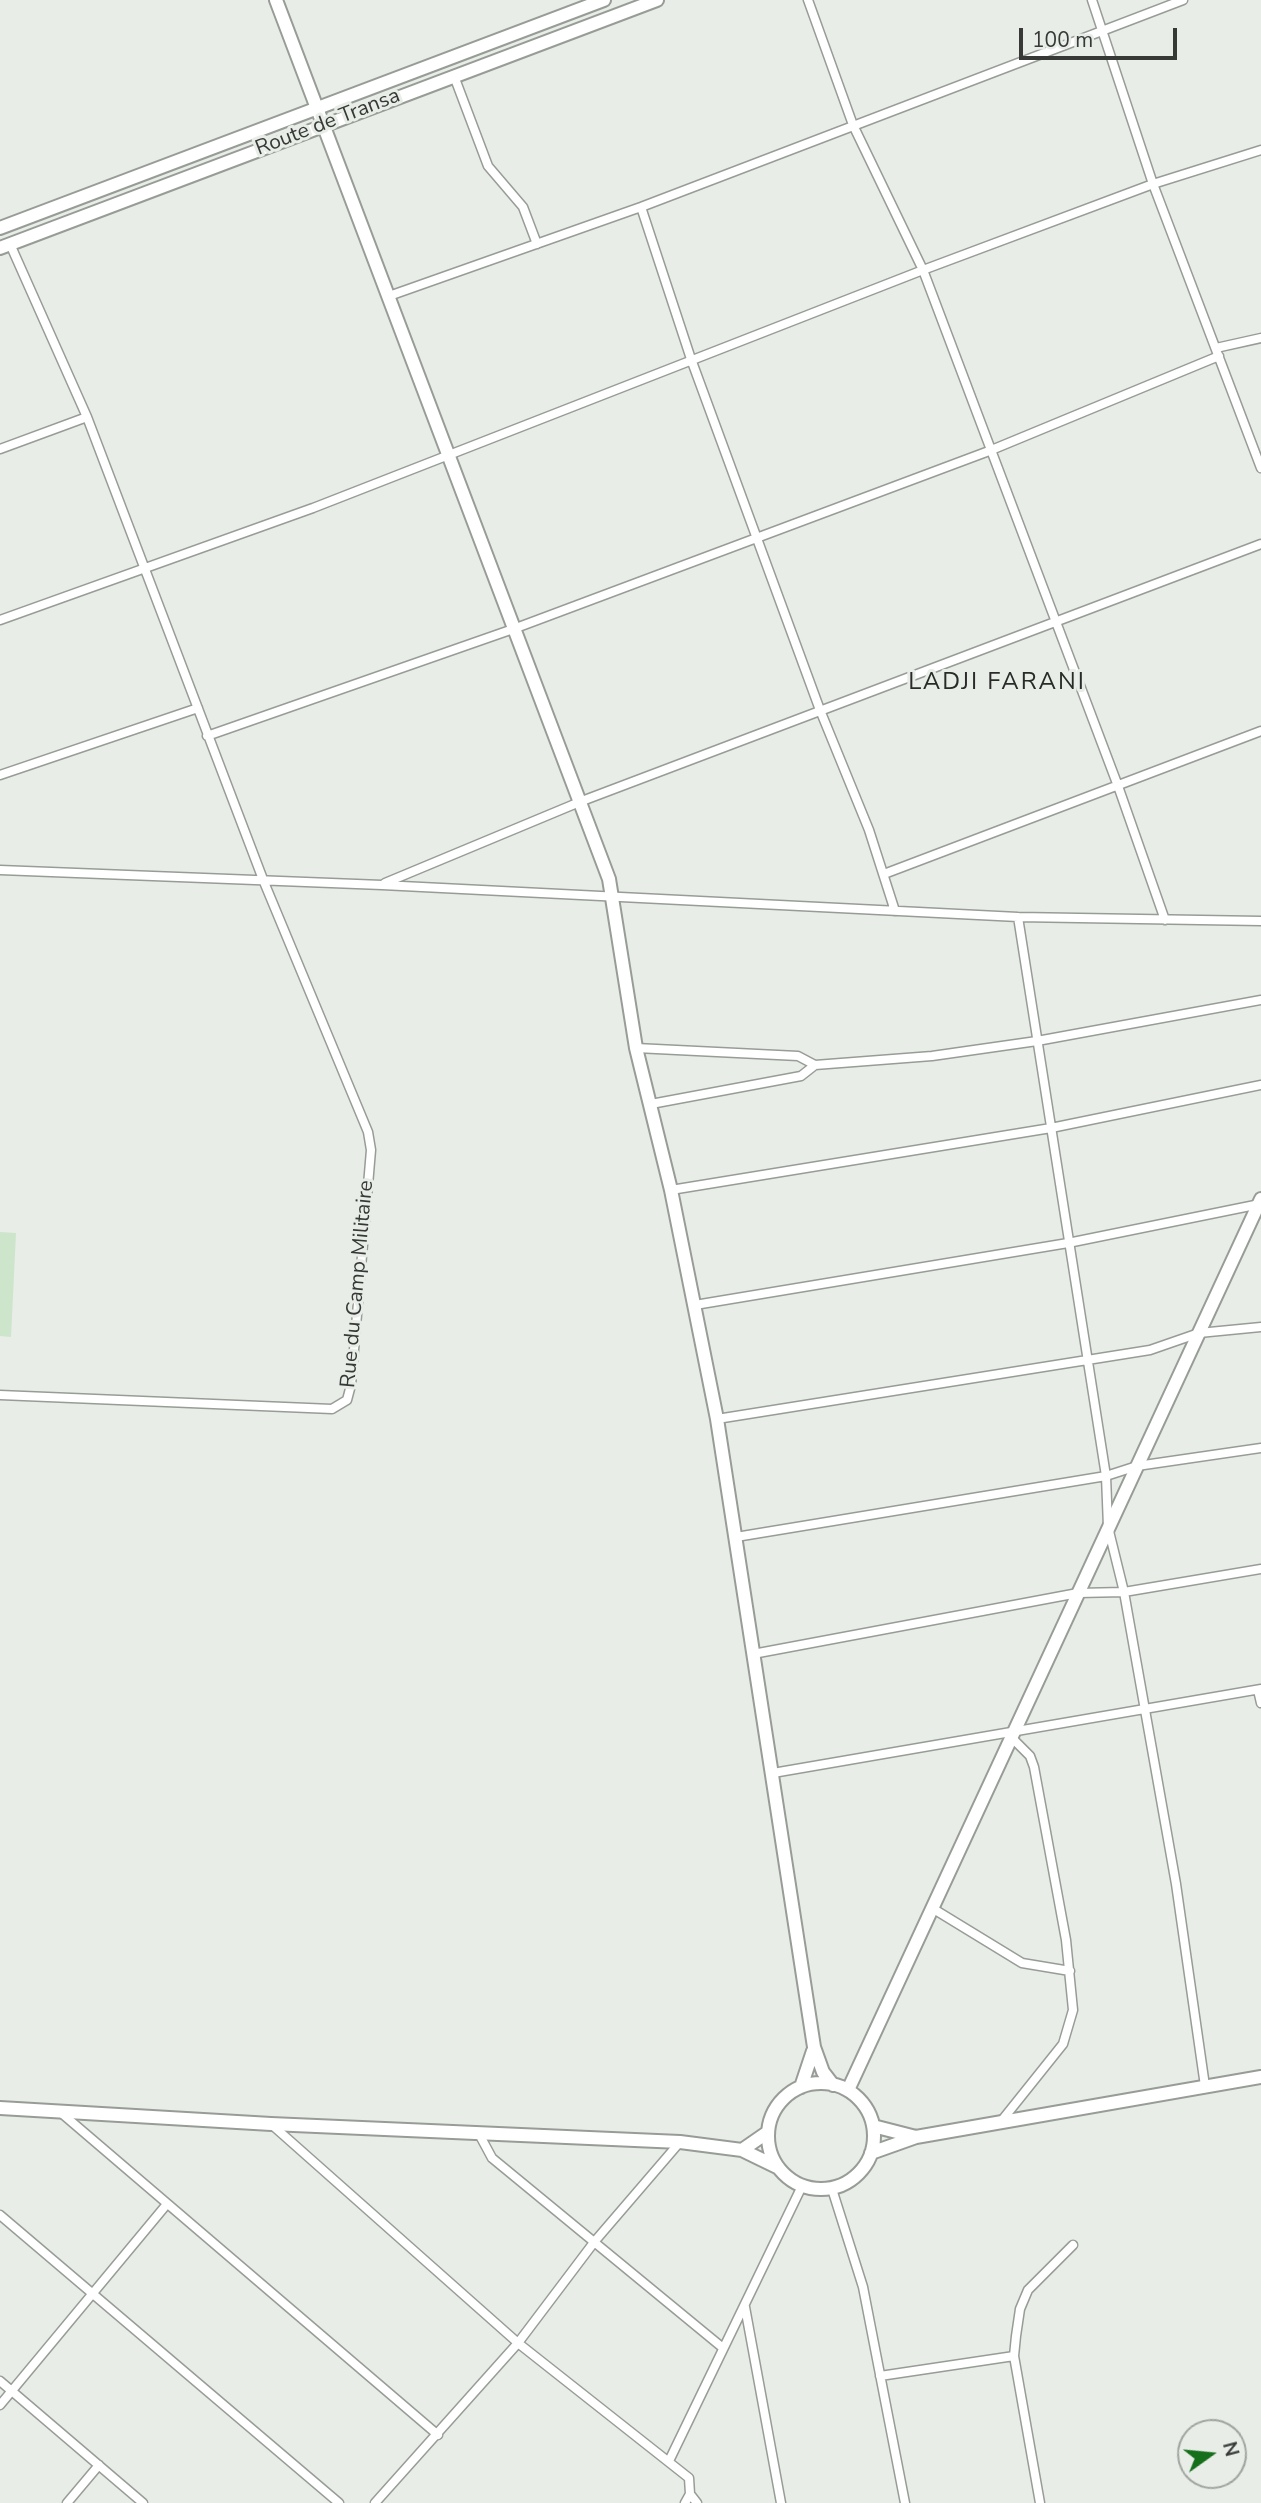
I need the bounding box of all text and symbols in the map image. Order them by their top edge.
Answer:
scale bar [1023,14,1180,58]
text: 100 m [1032,26,1093,54]
street label: Route de Transa [252,84,404,162]
district label: LADJI FARANI [910,669,1084,697]
street label: Rue du Camp Militaire [336,1179,380,1389]
north arrow [1177,2419,1247,2489]
text: N [1216,2439,1245,2459]

